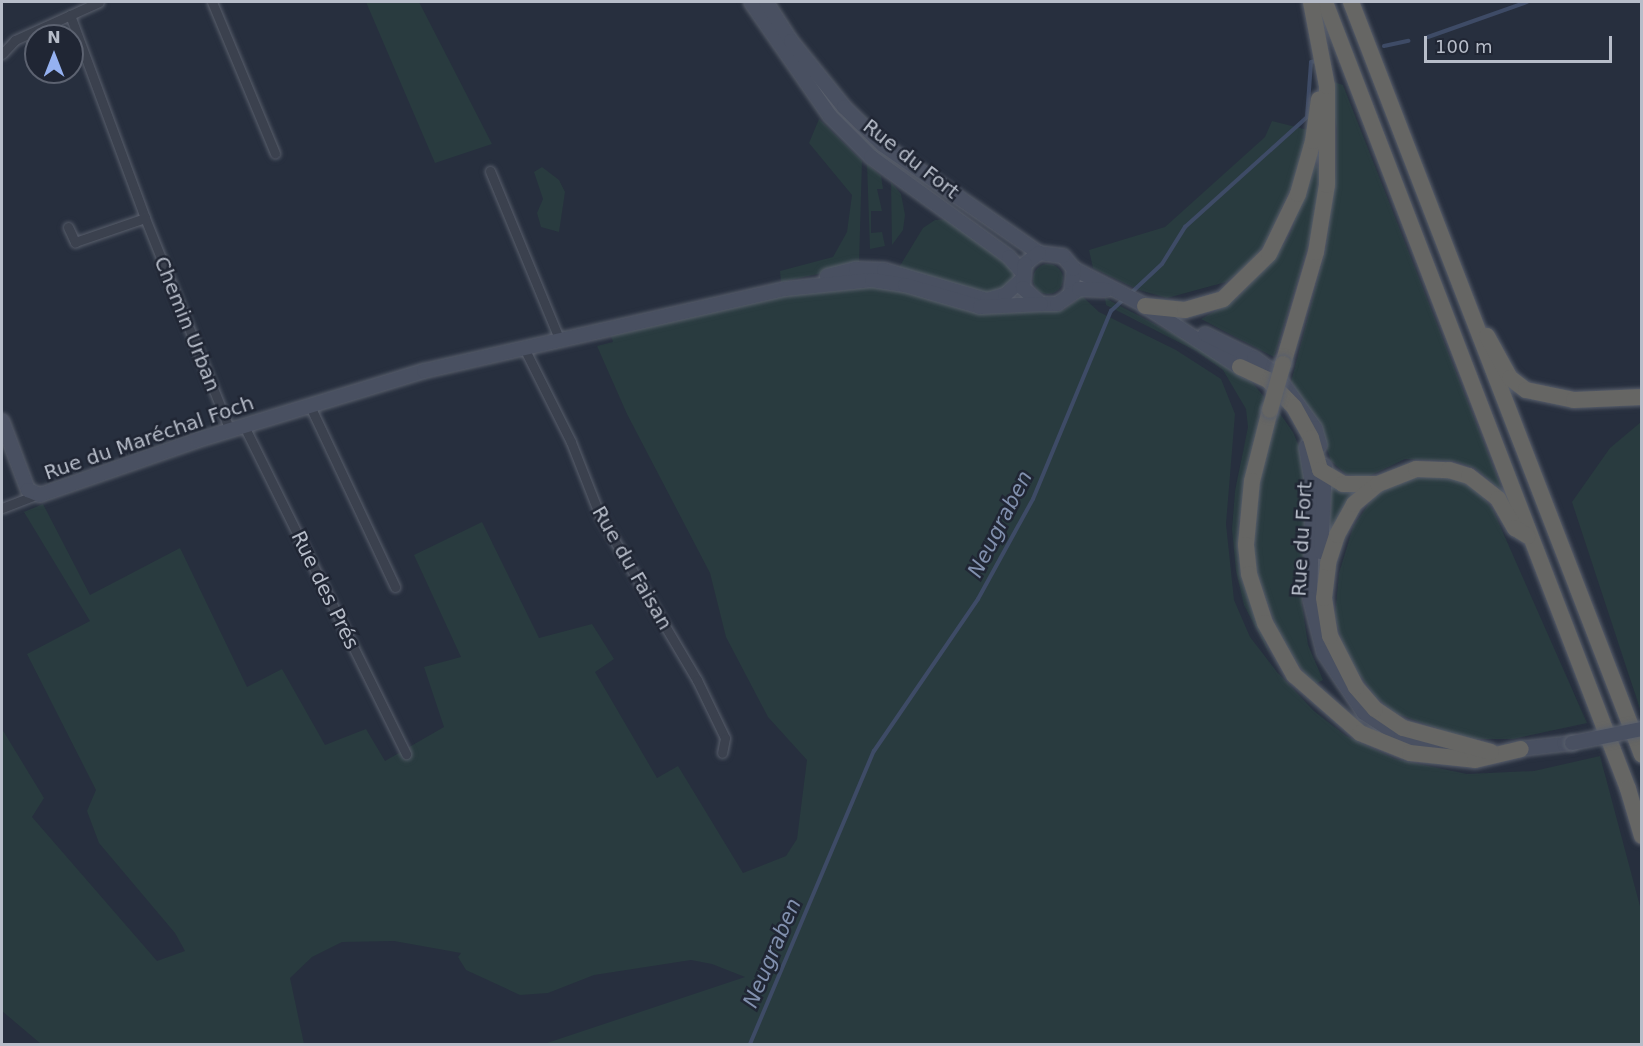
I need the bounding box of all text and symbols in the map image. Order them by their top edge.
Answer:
north arrow [24,24,84,84]
scale bar [1427,24,1614,62]
text: N [47,28,61,47]
text: 100 m [1435,36,1493,57]
street label: Rue du Fort [858,114,964,204]
street label: Chemin Urban [149,253,225,395]
street label: Rue du Maréchal Foch [41,391,257,485]
water label: Neugraben [962,466,1038,582]
street label: Rue du Fort [1287,481,1317,597]
street label: Rue du Faisan [587,502,677,634]
street label: Rue des Prés [286,527,364,653]
water label: Neugraben [738,895,806,1011]

